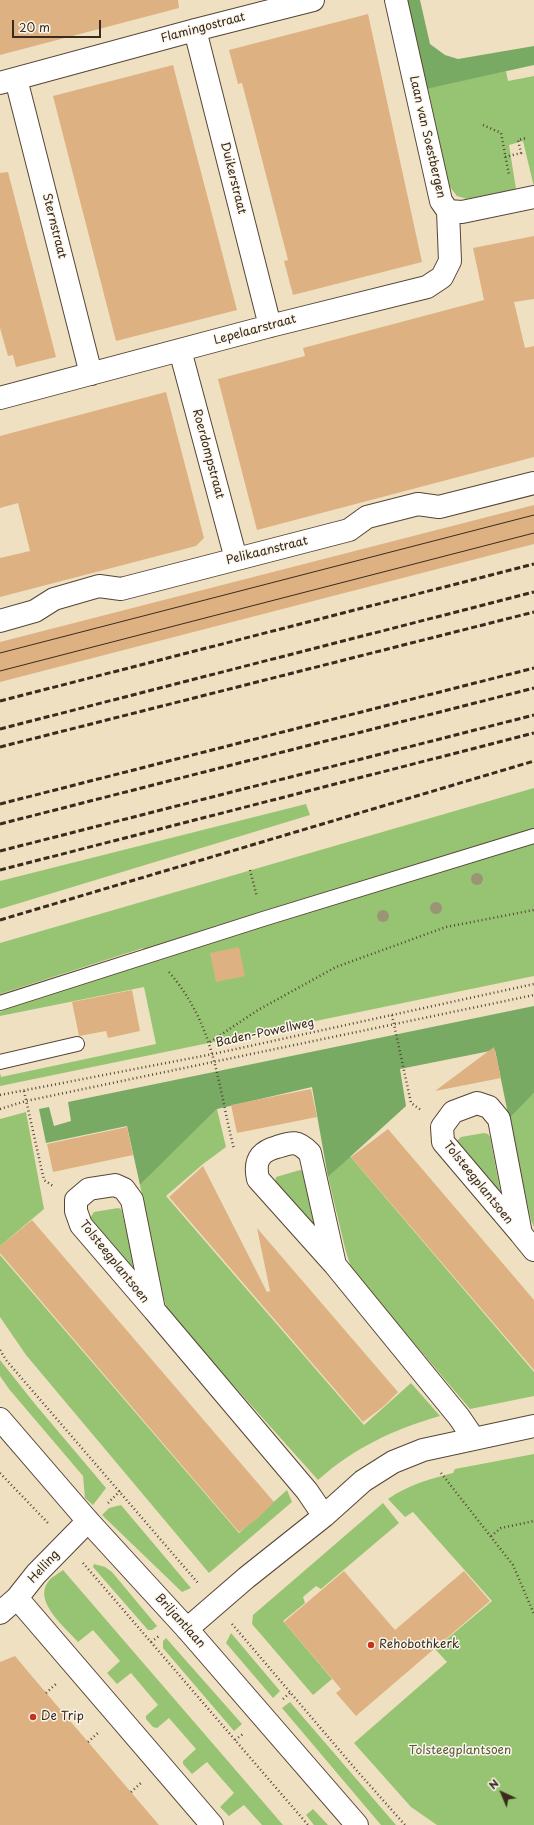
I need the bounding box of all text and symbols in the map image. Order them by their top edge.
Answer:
street label: Flamingostraat [159,10,247,46]
scale bar [14,12,103,38]
text: 20 m [19,18,50,36]
street label: Laan van Soestbergen [406,74,448,200]
street label: Duikerstraat [217,140,249,216]
street label: Sternstraat [39,192,69,260]
street label: Lepelaarstraat [212,312,298,348]
street label: Roerdompstraat [189,407,227,501]
street label: Pelikaanstraat [225,534,309,568]
street label: Baden-Powellweg [214,1016,316,1050]
street label: Tolsteegplantsoen [440,1139,516,1227]
street label: Tolsteegplantsoen [76,1218,152,1306]
street label: Helling [26,1548,62,1586]
street label: Briljantlaan [152,1591,208,1651]
place label: Rehobothkerk [379,1638,459,1652]
marker: Rehobothkerk [366,1640,376,1650]
place label: De Trip [41,1710,84,1724]
marker: De Trip [28,1712,38,1722]
park label: Tolsteegplantsoen [409,1744,511,1758]
north arrow [482,1773,522,1813]
text: N [484,1775,502,1793]

